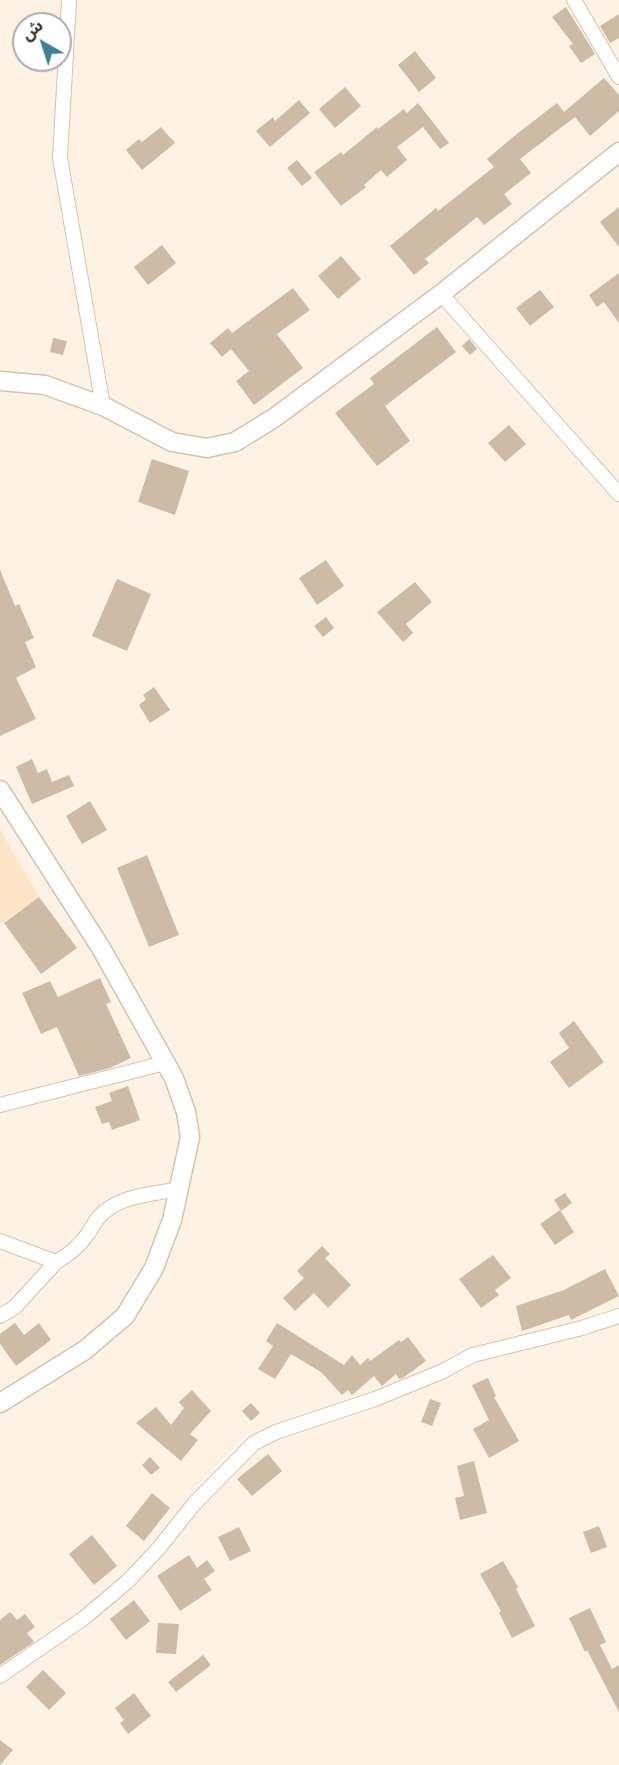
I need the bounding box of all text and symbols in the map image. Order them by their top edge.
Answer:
north arrow [12,12,72,72]
text: ش [16,14,47,45]

